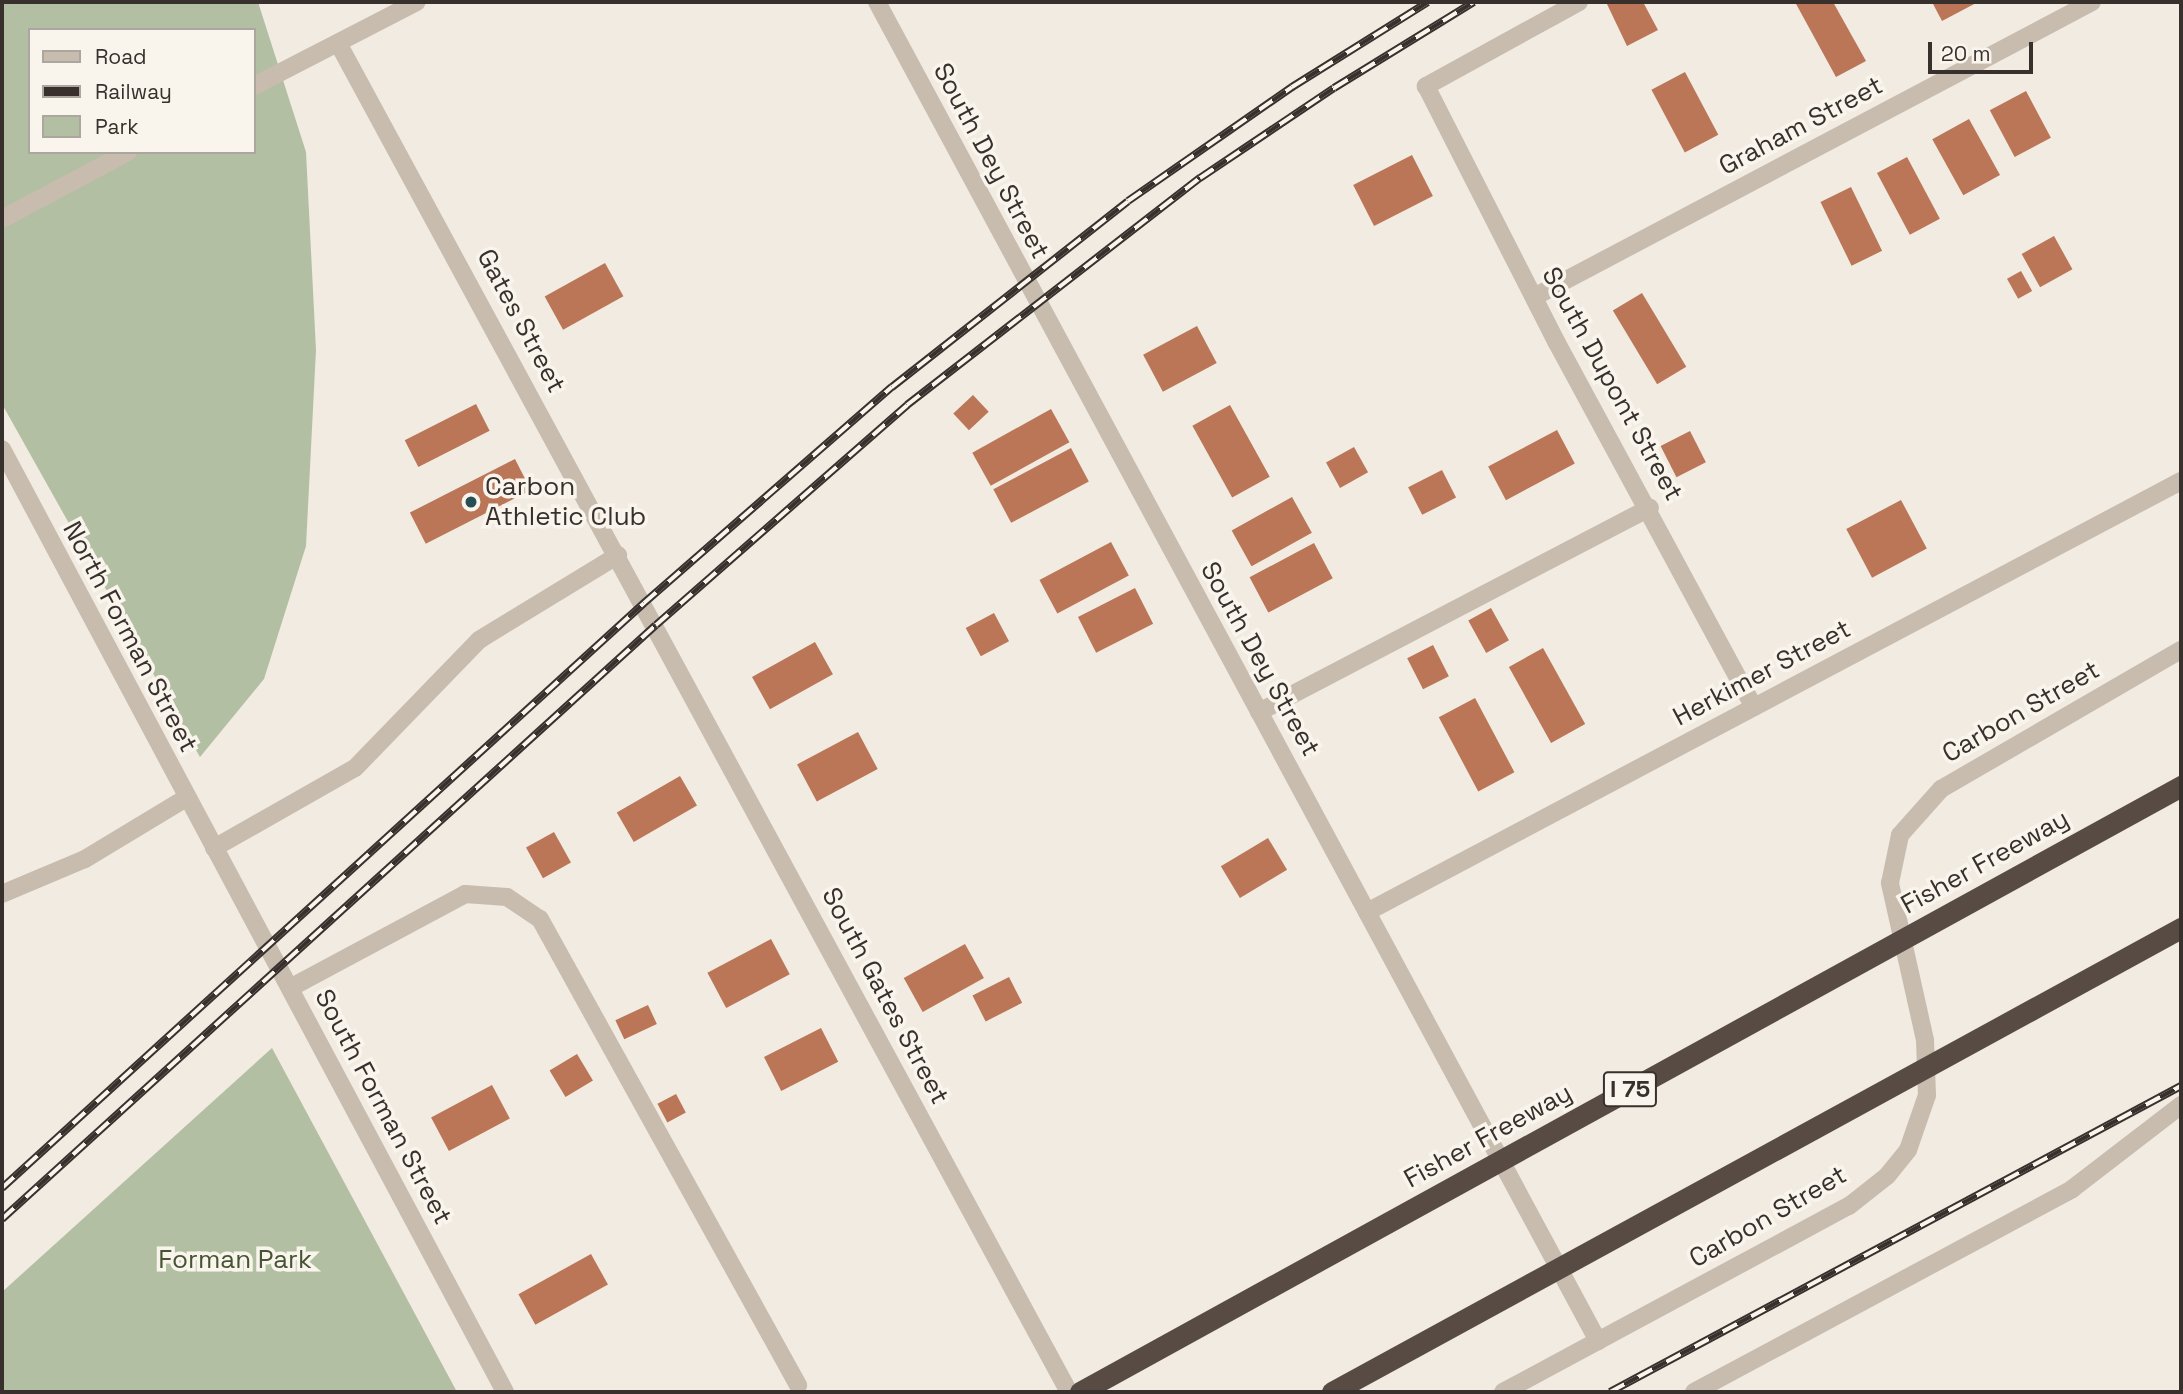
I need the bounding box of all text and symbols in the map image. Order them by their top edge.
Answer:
legend [28,28,256,154]
scale bar [1931,28,2036,72]
text: 20 m [1941,40,1991,67]
text: Road [95,43,147,70]
street label: South Dey Street [926,58,1056,264]
street label: Graham Street [1714,70,1888,182]
text: Railway [95,78,172,105]
text: Park [95,113,139,140]
street label: Gates Street [470,244,572,398]
street label: South Dupont Street [1535,262,1689,506]
place label: Carbon Athletic Club [485,471,646,532]
marker: Carbon Athletic Club [463,494,479,510]
street label: North Forman Street [56,516,204,758]
street label: South Dey Street [1194,556,1326,762]
street label: Herkimer Street [1668,613,1856,733]
street label: Carbon Street [1937,654,2105,770]
street label: Fisher Freeway [1896,803,2074,921]
street label: South Gates Street [815,882,955,1110]
street label: South Forman Street [308,984,458,1230]
road number: I 75 [1602,1069,1658,1110]
street label: Fisher Freeway [1399,1077,1577,1195]
street label: Carbon Street [1684,1159,1852,1275]
park label: Forman Park [158,1244,312,1276]

